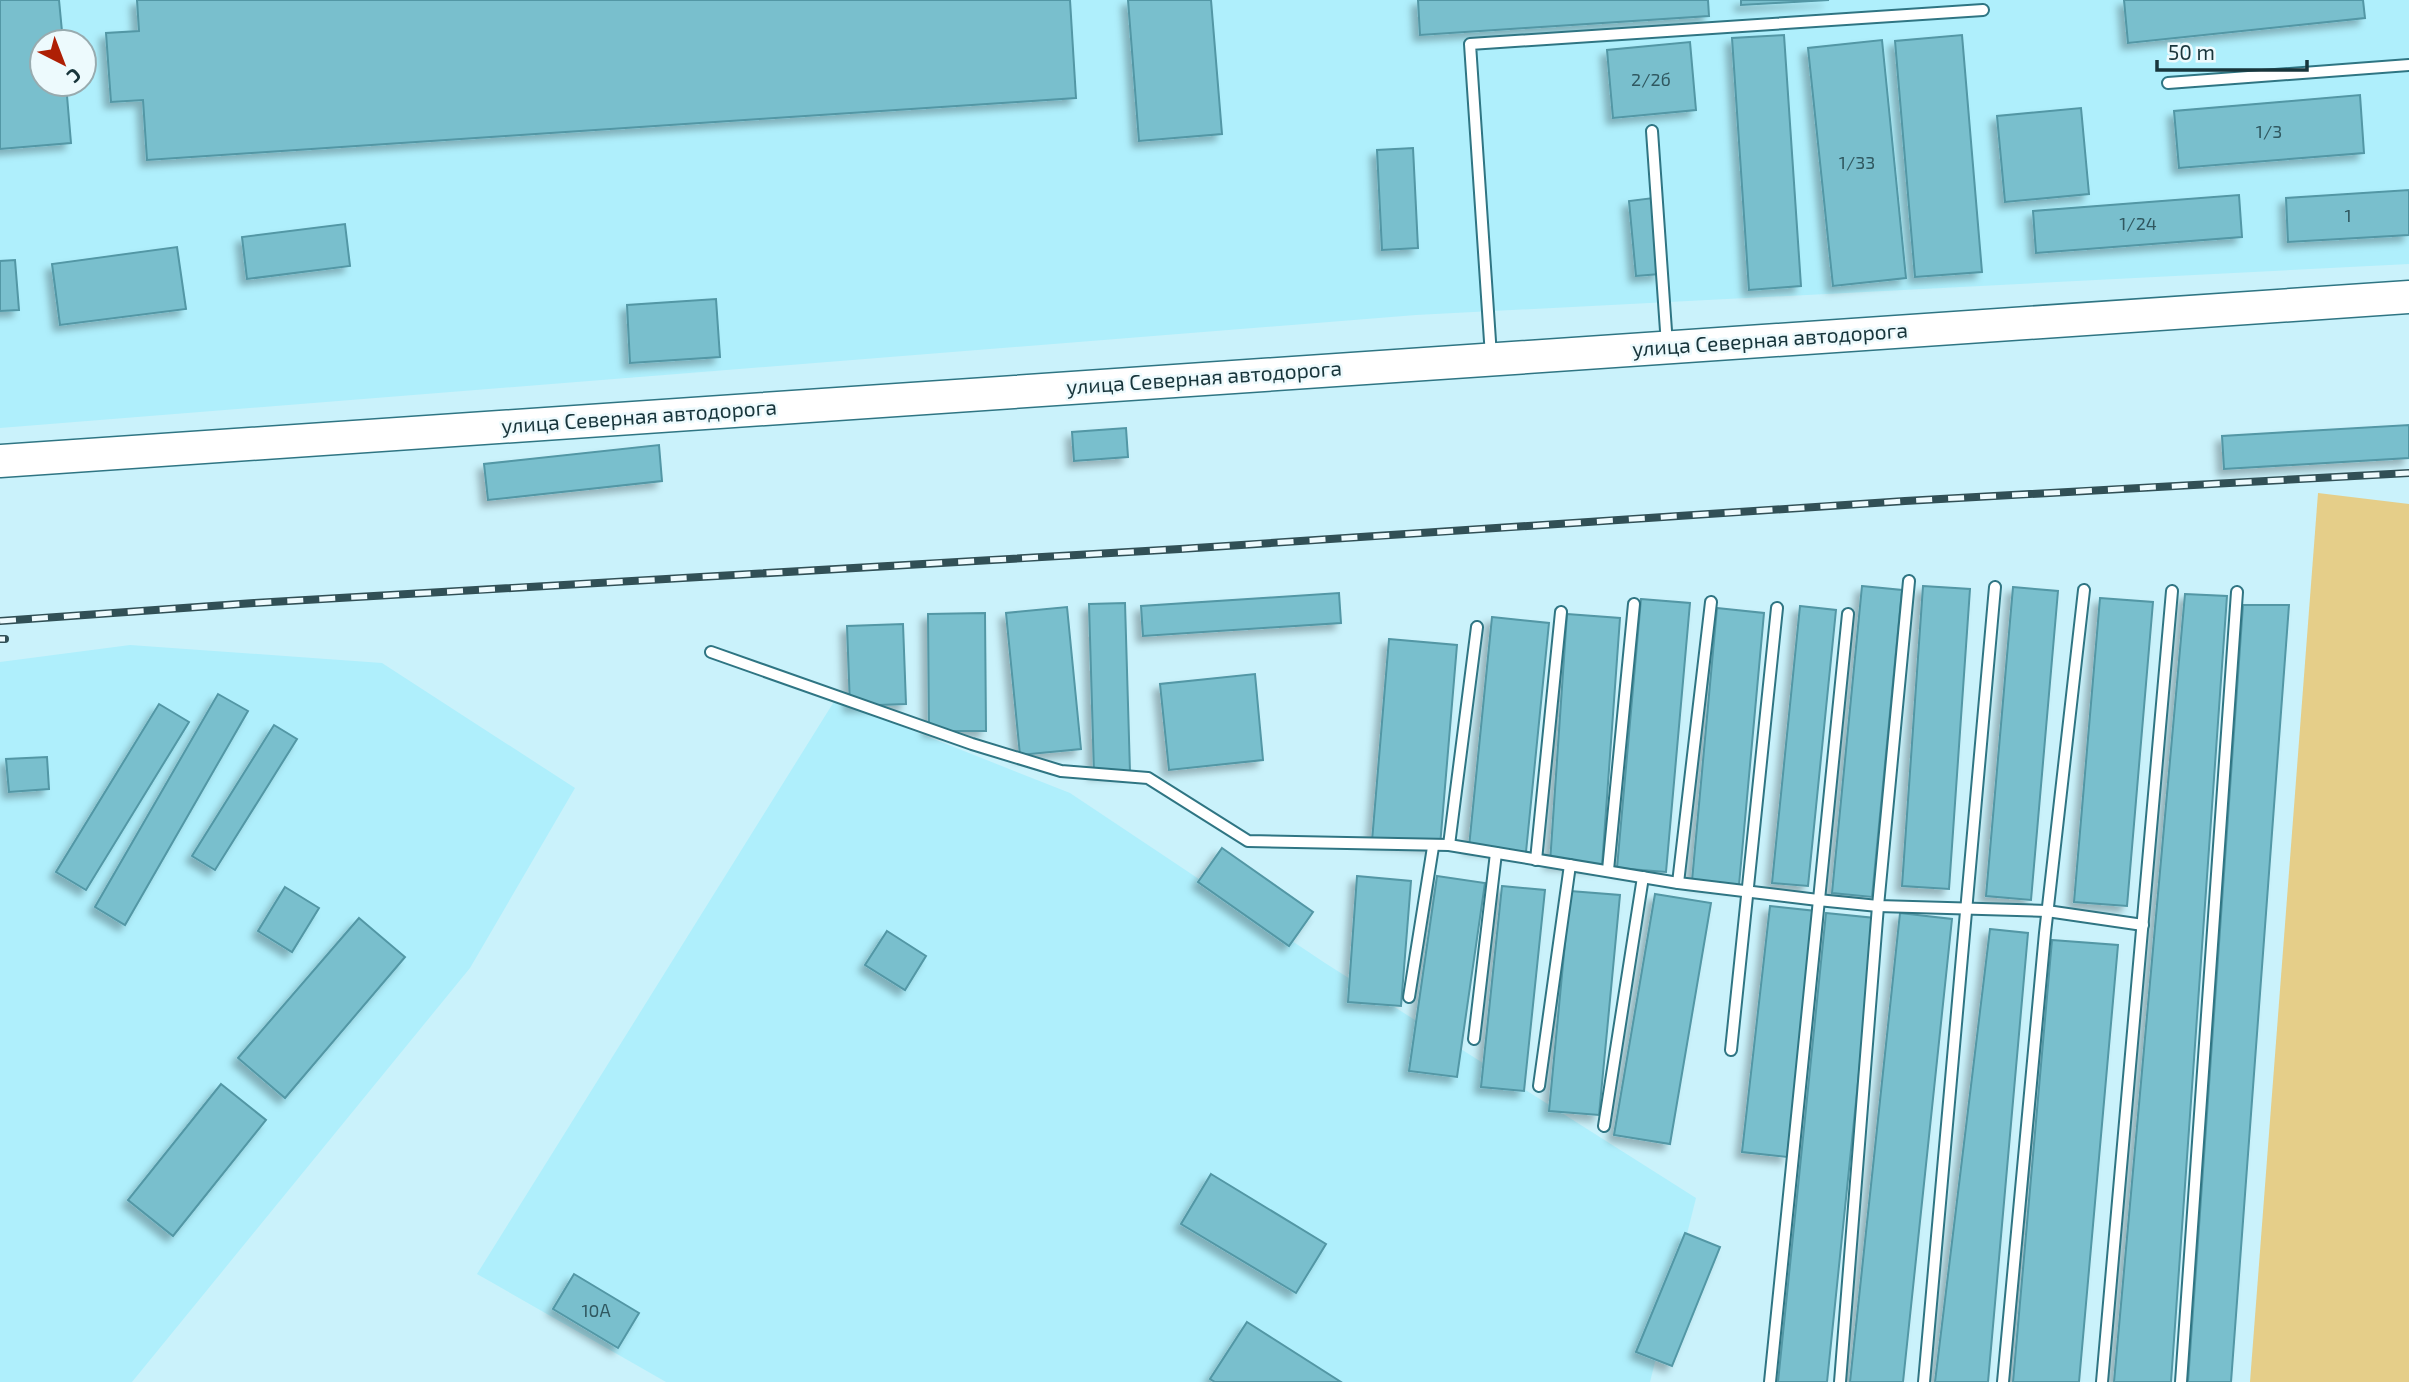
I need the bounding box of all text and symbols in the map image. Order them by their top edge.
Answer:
north arrow [28,28,98,98]
scale bar [2157,28,2308,72]
text: 50 m [2168,39,2215,64]
text: С [63,64,87,88]
house number: 2/2б [1631,68,1671,90]
house number: 1/3 [2256,120,2282,142]
house number: 1/33 [1839,151,1875,173]
house number: 1 [2344,204,2352,226]
house number: 1/24 [2119,212,2157,234]
street label: улица Северная автодорога [1631,316,1909,362]
street label: улица Северная автодорога [1065,354,1343,400]
street label: улица Северная автодорога [500,393,778,439]
house number: 10А [581,1299,611,1321]

